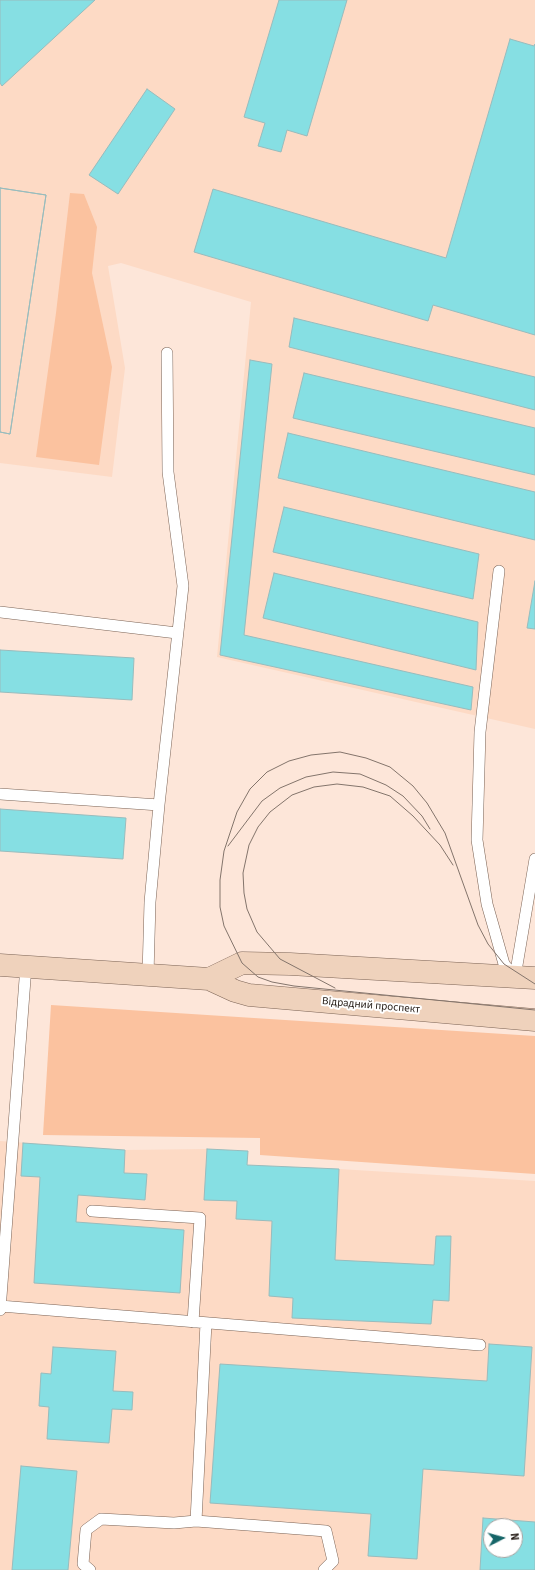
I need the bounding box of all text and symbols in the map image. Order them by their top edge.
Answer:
street label: Відрадний проспект [321,995,421,1017]
north arrow [483,1518,523,1558]
text: N [507,1532,522,1541]

